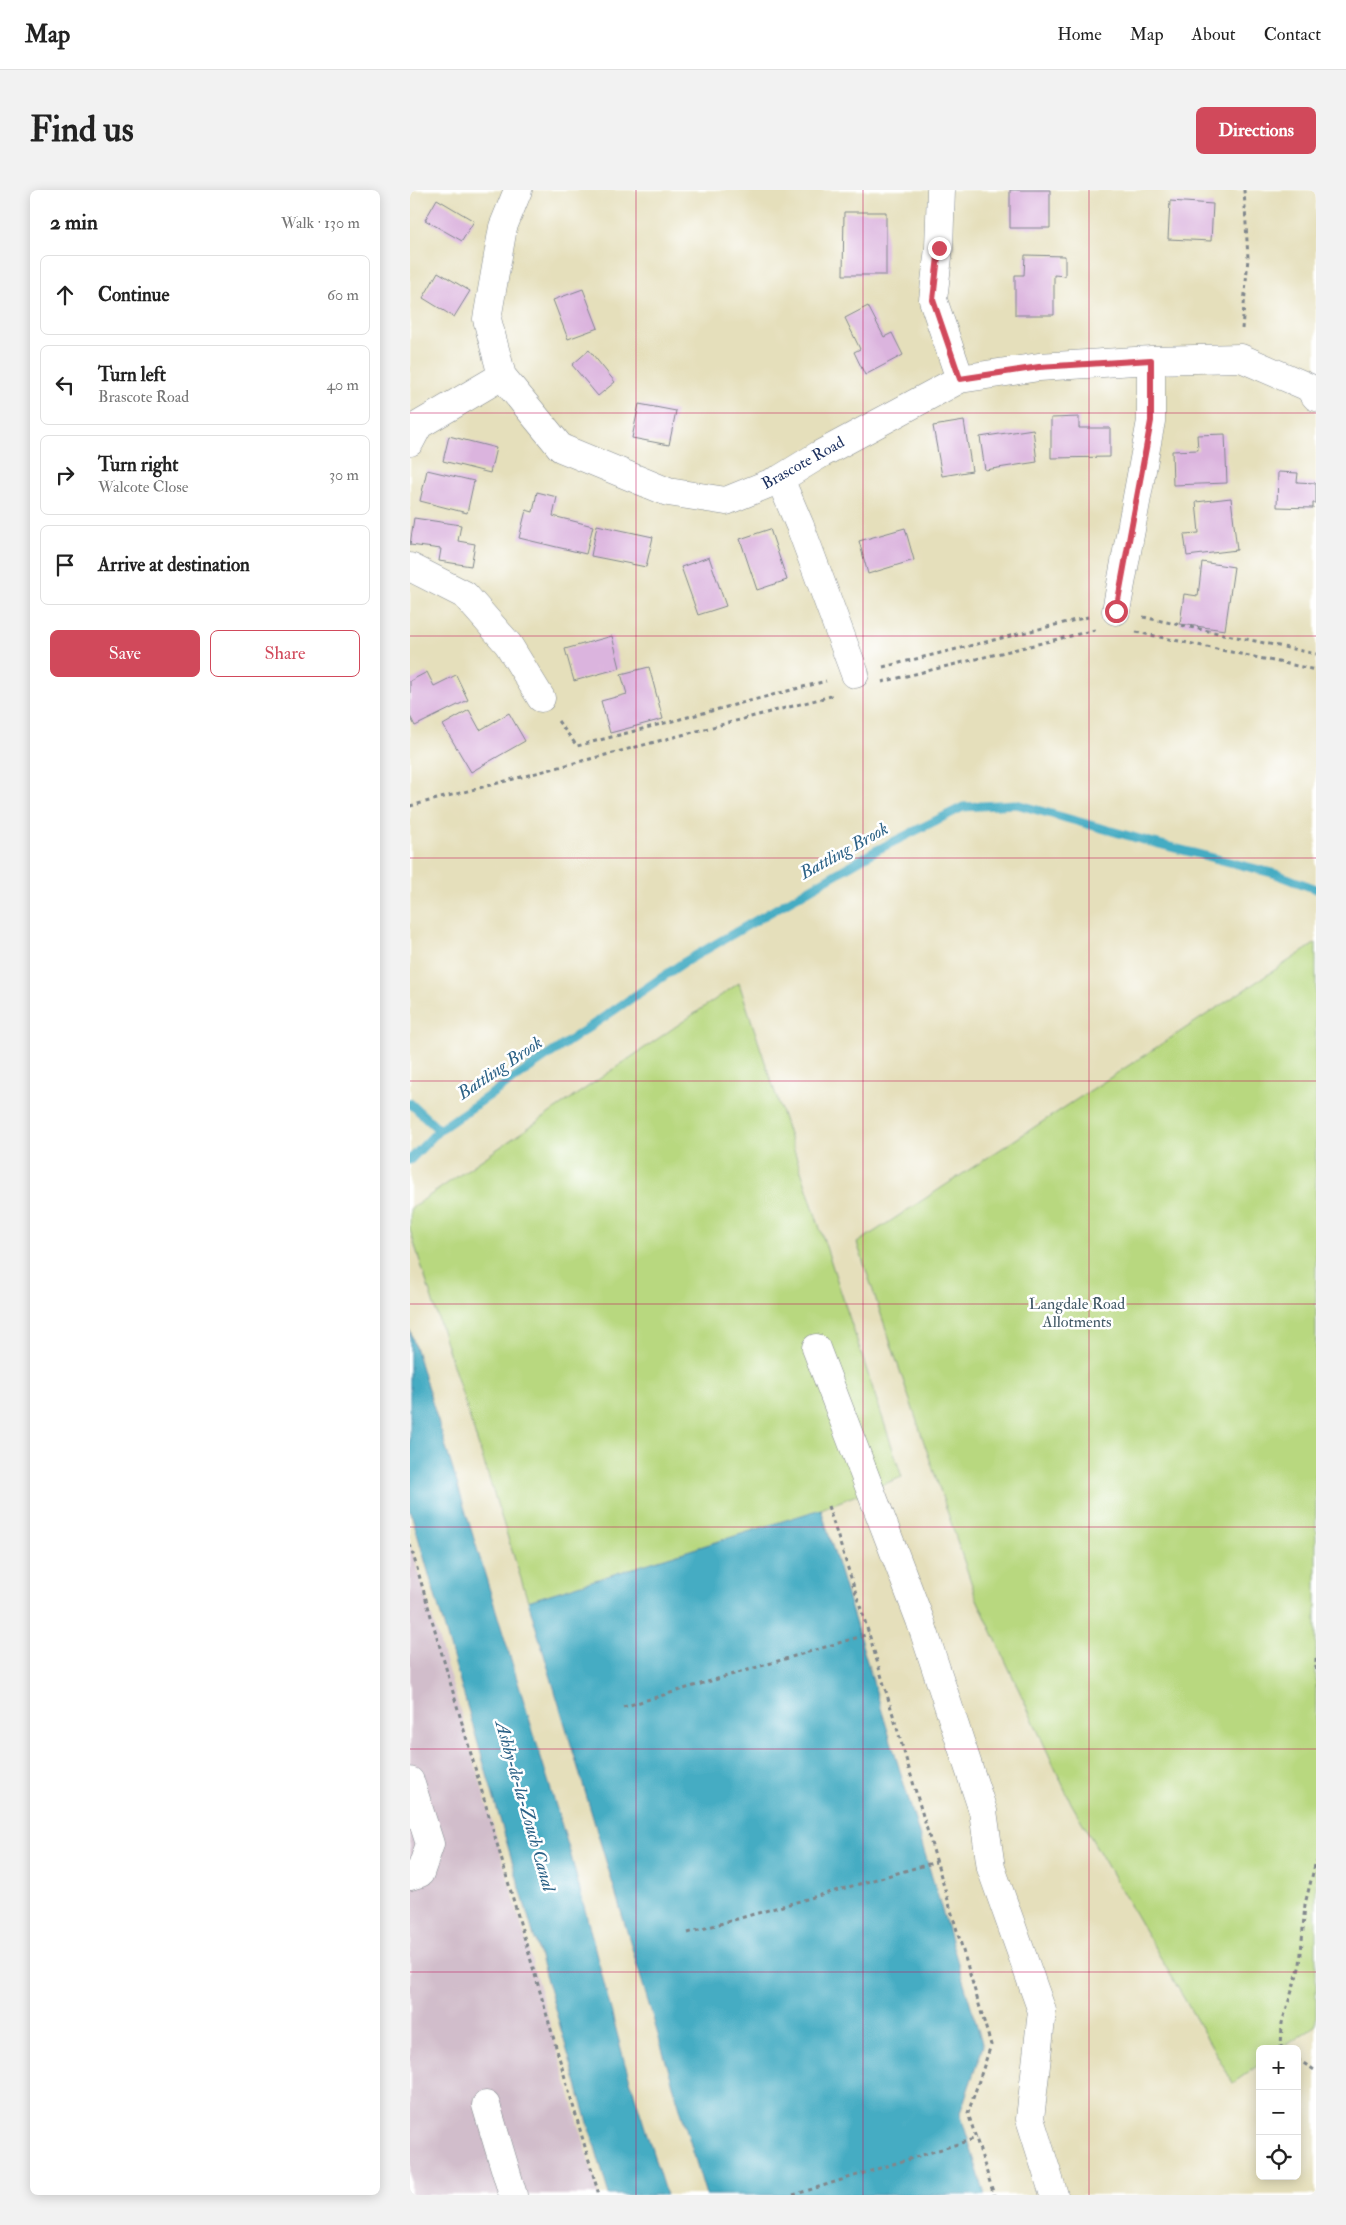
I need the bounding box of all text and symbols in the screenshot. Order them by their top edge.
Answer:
text: Map [25,19,70,50]
text: Home [1057,23,1102,46]
text: Map [1130,23,1164,46]
text: About [1192,23,1236,46]
text: Contact [1264,23,1321,46]
button: Directions [1196,107,1316,154]
text: Find us [30,108,134,152]
text: 2 min [50,209,98,236]
text: Walk · 130 m [281,213,360,233]
route end [928,237,951,260]
icon: ahead [51,281,79,309]
text: Continue [98,283,169,307]
text: 60 m [327,285,359,305]
text: Turn left [98,363,166,387]
icon: left [51,371,79,399]
text: 40 m [326,375,359,395]
text: Brascote Road [98,387,189,407]
street label: Brascote Road [758,432,848,494]
text: Turn right [98,453,178,477]
icon: right [51,461,79,489]
text: 30 m [329,465,359,485]
text: Walcote Close [98,477,188,497]
icon: arrive [51,551,79,579]
text: Arrive at destination [98,553,250,577]
route start [1105,600,1128,623]
button: Save [50,630,200,677]
button: Share [210,630,360,677]
water label: Battling Brook [795,817,892,885]
water label: Battling Brook [452,1031,547,1105]
park label: Langdale Road Allotments [1029,1294,1125,1332]
water label: Ashby-de-la-Zouch Canal [489,1716,561,1896]
map controls [1256,2045,1301,2180]
button: + [1256,2045,1301,2090]
button: − [1256,2090,1301,2135]
button: locate [1256,2135,1301,2180]

